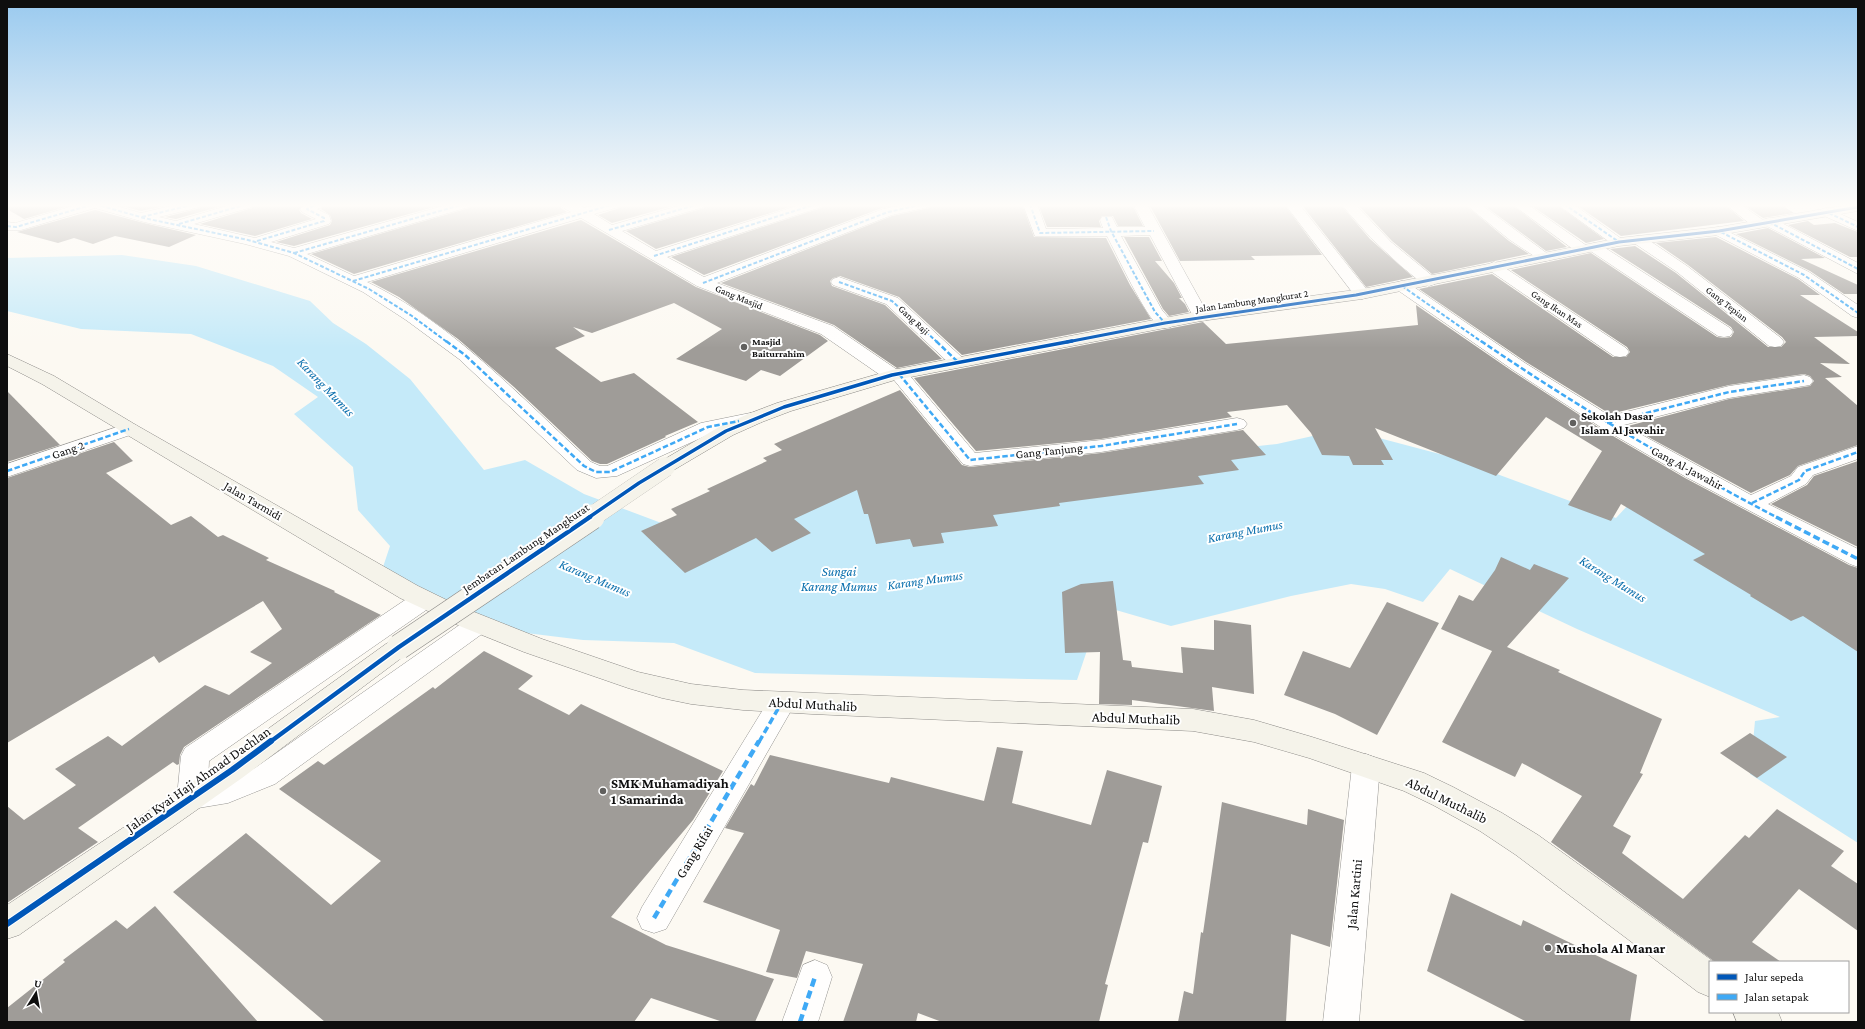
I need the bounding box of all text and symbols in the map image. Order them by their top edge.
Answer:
street label: Gang Masjid [713,282,765,313]
street label: Gang Tepian [1704,284,1751,324]
street label: Jalan Lambung Mangkurat 2 [1194,288,1309,314]
street label: Gang Ikan Mas [1529,288,1585,330]
street label: Gang Raji [896,303,932,338]
place label: Masjid Baiturrahim [752,336,805,359]
marker: Masjid Baiturrahim [739,342,749,352]
water label: Karang Mumus [294,354,358,420]
place label: Sekolah Dasar Islam Al Jawahir [1581,409,1665,437]
marker: Sekolah Dasar Islam Al Jawahir [1568,418,1578,428]
street label: Gang 2 [50,438,86,462]
street label: Gang Tanjung [1015,440,1083,461]
street label: Gang Al-Jawahir [1649,443,1726,493]
street label: Jalan Tarmidi [221,478,285,523]
street label: Jembatan Lambung Mangkurat [459,500,593,596]
water label: Karang Mumus [1206,516,1284,546]
water label: Karang Mumus [1577,553,1649,605]
water label: Karang Mumus [557,556,633,600]
water label: Sungai Karang Mumus [801,564,877,594]
water label: Karang Mumus [886,567,964,593]
street label: Abdul Muthalib [768,694,858,714]
street label: Abdul Muthalib [1092,708,1180,728]
street label: Jalan Kyai Haji Ahmad Dachlan [121,723,274,837]
street label: Abdul Muthalib [1404,773,1490,827]
place label: SMK Muhamadiyah 1 Samarinda [611,775,729,807]
marker: SMK Muhamadiyah 1 Samarinda [598,786,608,796]
street label: Gang Rifai [672,823,716,881]
street label: Jalan Kartini [1343,858,1365,931]
place label: Mushola Al Manar [1556,940,1666,956]
marker: Mushola Al Manar [1543,943,1553,953]
legend [1709,961,1849,1013]
text: Jalur sepeda [1744,970,1804,984]
north arrow [16,973,56,1013]
text: U [33,977,43,990]
text: Jalan setapak [1744,990,1809,1004]

